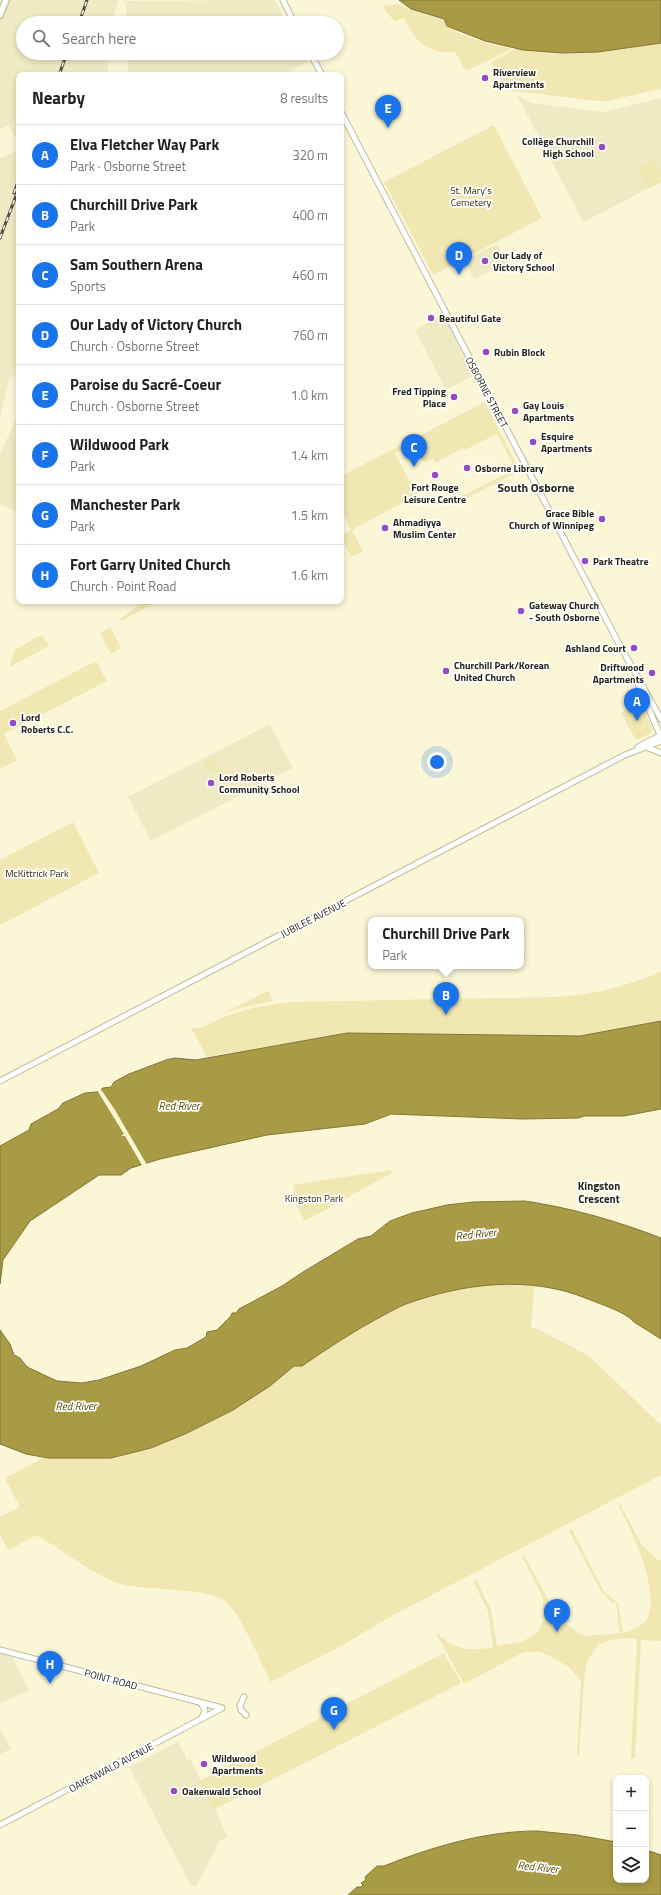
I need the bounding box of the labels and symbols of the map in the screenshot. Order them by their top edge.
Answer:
place label: Riverview Apartments [493,65,545,92]
marker: Riverview Apartments [480,73,490,83]
pin: E [375,95,401,128]
place label: Collège Churchill High School [522,134,594,161]
marker: Collège Churchill High School [597,142,607,152]
park label: St. Mary's Cemetery [450,183,492,210]
pin: D [446,242,472,275]
place label: Our Lady of Victory School [493,248,555,275]
marker: Our Lady of Victory School [480,256,490,266]
place label: Beautiful Gate [439,311,501,326]
marker: Beautiful Gate [426,313,436,323]
place label: Rubin Block [494,345,546,360]
marker: Rubin Block [481,347,491,357]
street label: OSBORNE STREET [461,354,512,431]
place label: Fred Tipping Place [392,384,447,411]
marker: Fred Tipping Place [449,392,459,402]
place label: Gay Louis Apartments [523,398,575,425]
marker: Gay Louis Apartments [510,406,520,416]
place label: Esquire Apartments [541,429,593,456]
pin: C [401,434,427,467]
marker: Esquire Apartments [528,437,538,447]
place label: Osborne Library [475,461,544,476]
marker: Osborne Library [462,463,472,473]
marker: Fort Rouge Leisure Centre [430,470,440,480]
district label: South Osborne [498,478,574,497]
place label: Fort Rouge Leisure Centre [404,480,466,507]
place label: Grace Bible Church of Winnipeg [509,506,595,533]
marker: Grace Bible Church of Winnipeg [597,514,607,524]
place label: Ahmadiyya Muslim Center [393,515,456,542]
marker: Ahmadiyya Muslim Center [380,523,390,533]
place label: Park Theatre [593,554,648,569]
marker: Park Theatre [580,556,590,566]
place label: Gateway Church - South Osborne [529,598,599,625]
marker: Gateway Church - South Osborne [516,606,526,616]
place label: Ashland Court [565,641,626,656]
marker: Ashland Court [629,643,639,653]
place label: Churchill Park/Korean United Church [454,658,549,685]
place label: Driftwood Apartments [593,660,644,687]
marker: Churchill Park/Korean United Church [441,666,451,676]
marker: Driftwood Apartments [647,668,657,678]
pin: A [624,688,650,721]
place label: Lord Roberts C.C. [21,710,73,737]
marker: Lord Roberts C.C. [8,718,18,728]
your location [427,752,447,772]
place label: Lord Roberts Community School [219,770,300,797]
marker: Lord Roberts Community School [206,778,216,788]
park label: McKittrick Park [5,866,69,881]
street label: JUBILEE AVENUE [278,895,349,941]
pin: B [433,982,459,1015]
water label: Red River [158,1098,201,1114]
district label: Kingston Crescent [578,1178,620,1207]
park label: Kingston Park [285,1191,343,1206]
water label: Red River [455,1224,499,1244]
water label: Red River [55,1398,98,1414]
pin: F [544,1599,570,1632]
pin: H [37,1651,63,1684]
street label: POINT ROAD [83,1665,139,1694]
pin: G [321,1697,347,1730]
street label: OAKENWALD AVENUE [66,1738,157,1796]
place label: Wildwood Apartments [212,1751,264,1778]
marker: Wildwood Apartments [199,1759,209,1769]
place label: Oakenwald School [182,1784,262,1799]
marker: Oakenwald School [169,1786,179,1796]
water label: Red River [517,1857,561,1877]

